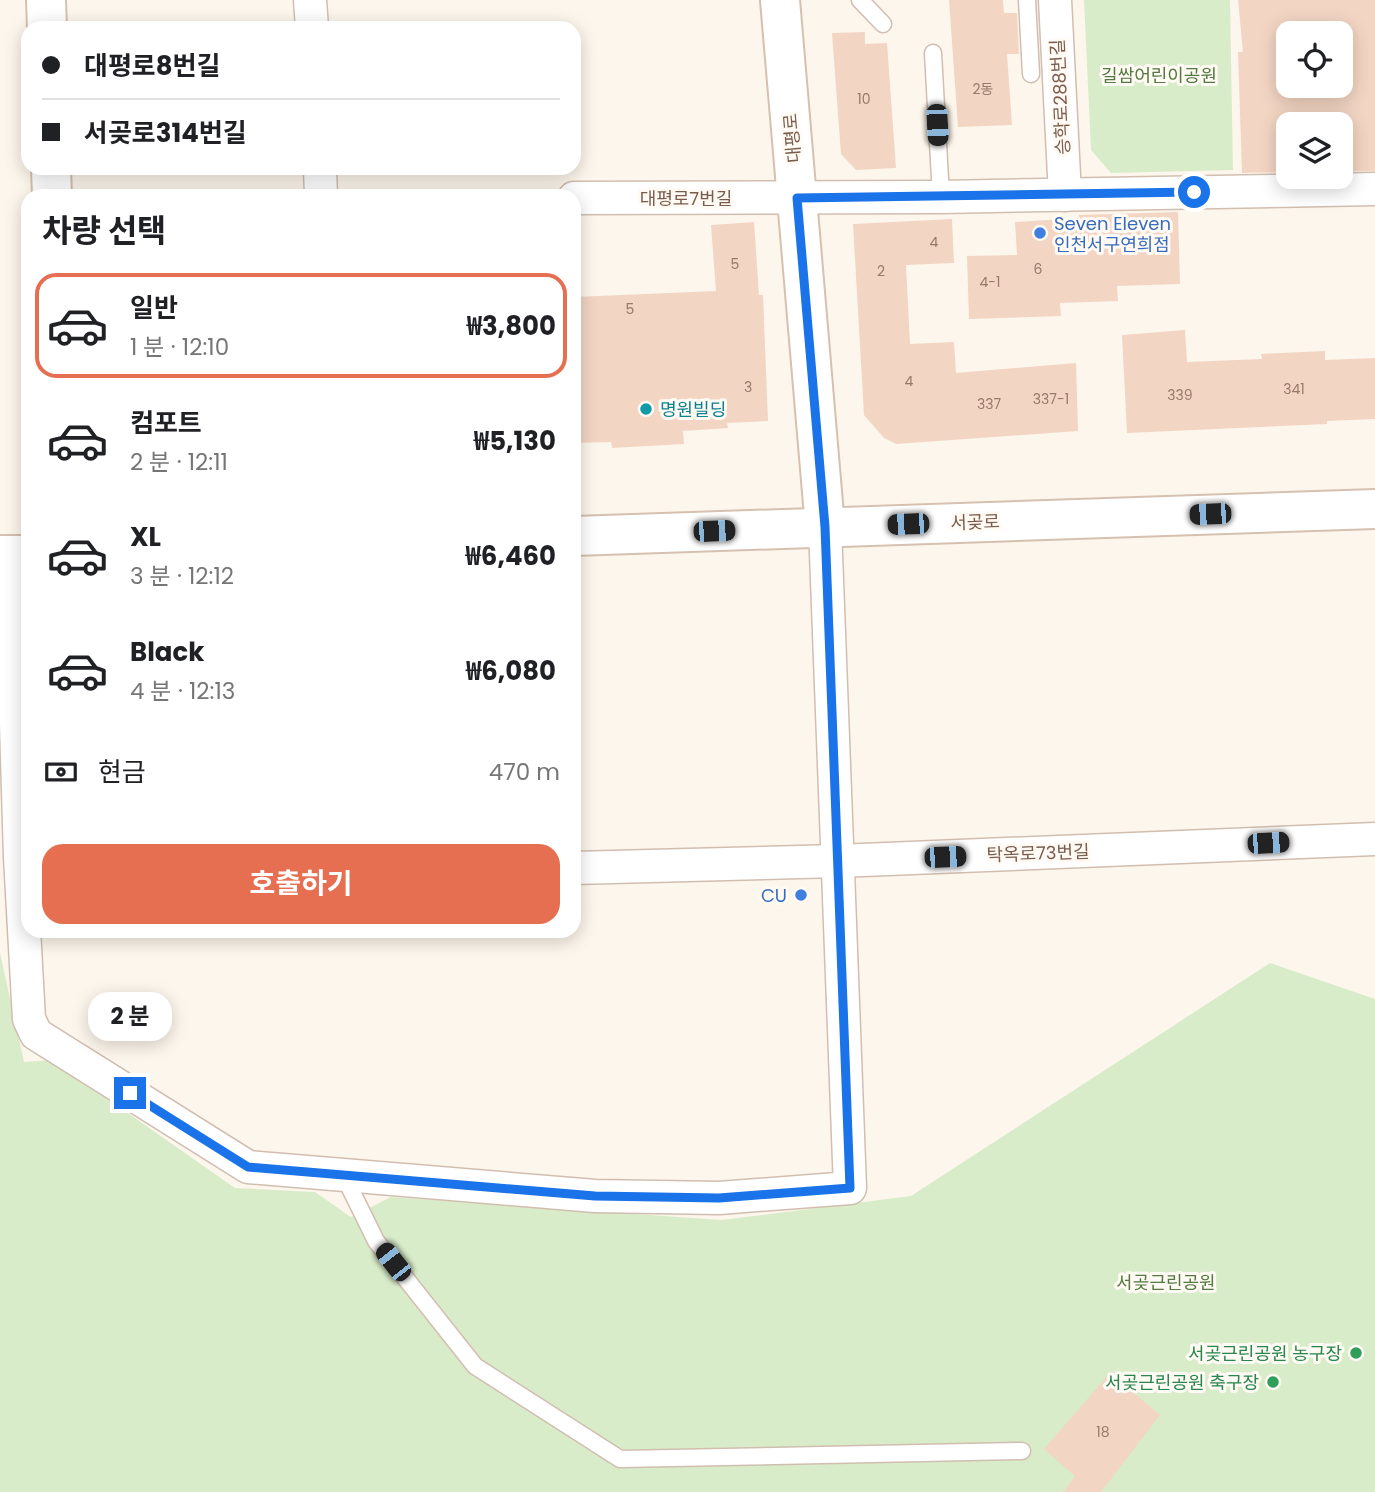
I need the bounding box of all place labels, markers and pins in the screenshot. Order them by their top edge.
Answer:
place label: Seven Eleven 인천서구연희점 [1054,211,1171,257]
marker: Seven Eleven 인천서구연희점 [1032,225,1048,241]
place label: 명원빌딩 [660,397,726,422]
marker: 명원빌딩 [638,401,654,417]
place label: CU [761,883,787,908]
marker: CU [793,887,809,903]
place label: 서곶근린공원 농구장 [1188,1341,1342,1366]
marker: 서곶근린공원 농구장 [1348,1345,1364,1361]
place label: 서곶근린공원 축구장 [1105,1370,1259,1395]
marker: 서곶근린공원 축구장 [1265,1374,1281,1390]

